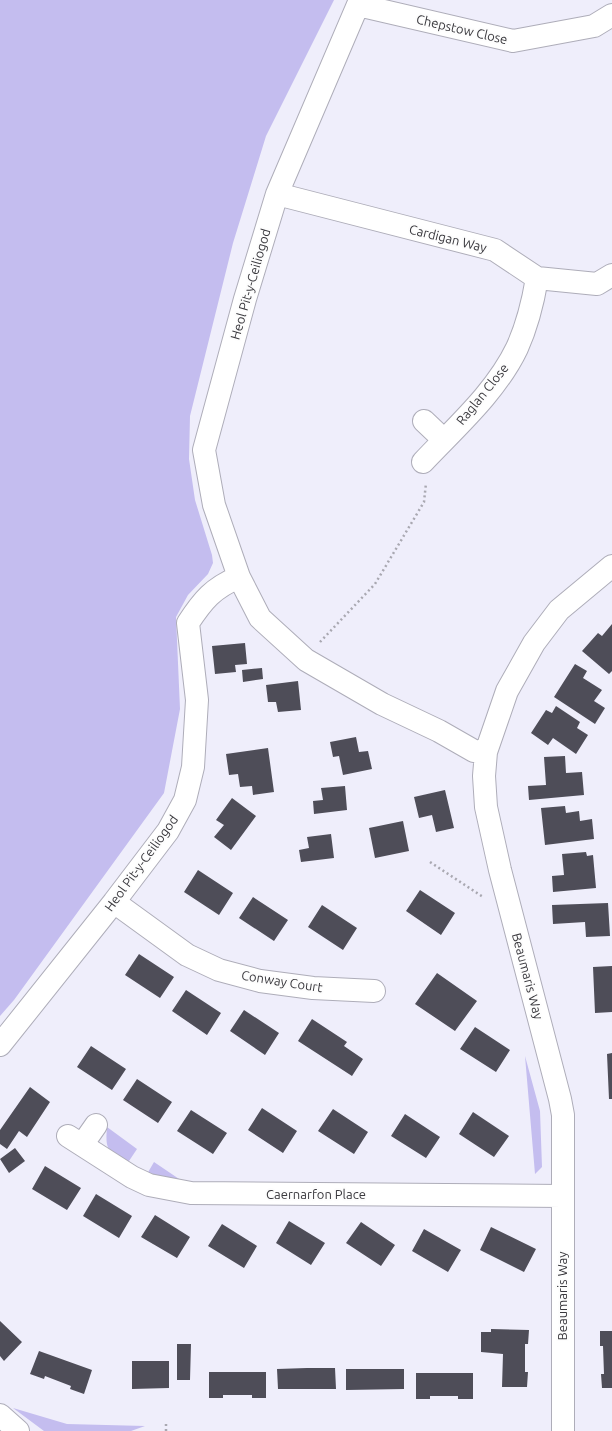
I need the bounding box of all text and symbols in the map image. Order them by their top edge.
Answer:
street label: Chepstow Close [415,12,509,46]
street label: Cardigan Way [408,222,488,254]
street label: Heol Pit-y-Ceiliogod [227,227,273,341]
street label: Raglan Close [453,361,511,427]
street label: Heol Pit-y-Ceiliogod [102,812,180,914]
street label: Beaumaris Way [510,931,546,1021]
street label: Conway Court [240,968,324,994]
street label: Caernarfon Place [266,1187,366,1201]
street label: Beaumaris Way [555,1252,569,1340]

